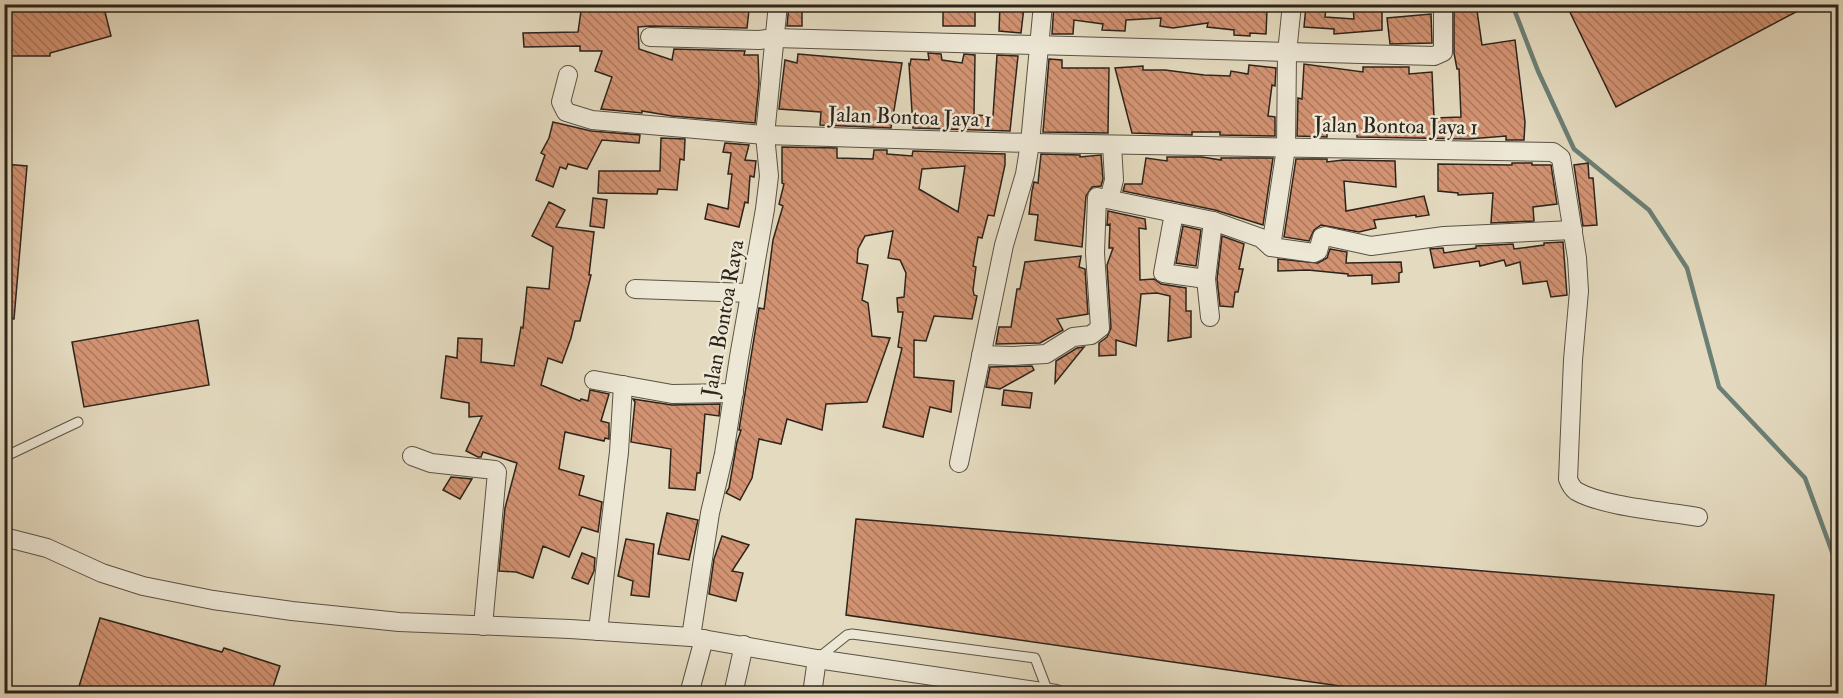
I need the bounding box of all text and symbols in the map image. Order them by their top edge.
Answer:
street label: Jalan Bontoa Jaya 1 [826,100,992,134]
street label: Jalan Bontoa Jaya 1 [1313,111,1478,141]
street label: Jalan Bontoa Raya [695,237,751,400]

